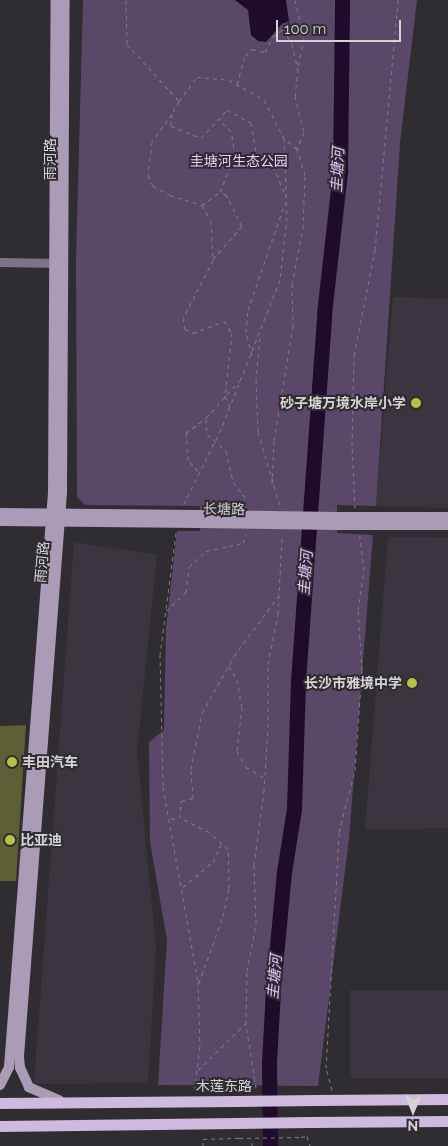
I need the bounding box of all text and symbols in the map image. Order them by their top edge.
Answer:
scale bar [278,10,403,42]
text: 100 m [284,20,326,38]
street label: 雨河路 [42,138,58,180]
water label: 圭塘河 [328,147,348,193]
park label: 圭塘河生态公园 [190,153,288,169]
place label: 砂子塘万境水岸小学 [280,395,406,411]
marker: 砂子塘万境水岸小学 [410,397,422,409]
street label: 长塘路 [203,500,245,518]
street label: 雨河路 [32,540,52,584]
water label: 圭塘河 [295,550,317,596]
place label: 长沙市雅境中学 [304,675,402,691]
marker: 长沙市雅境中学 [406,677,418,689]
place label: 丰田汽车 [22,754,78,770]
marker: 丰田汽车 [6,756,18,768]
place label: 比亚迪 [20,832,62,848]
marker: 比亚迪 [4,834,16,846]
water label: 圭塘河 [264,954,286,1000]
street label: 木莲东路 [196,1078,252,1094]
north arrow [388,1086,438,1136]
text: N [407,1118,418,1134]

